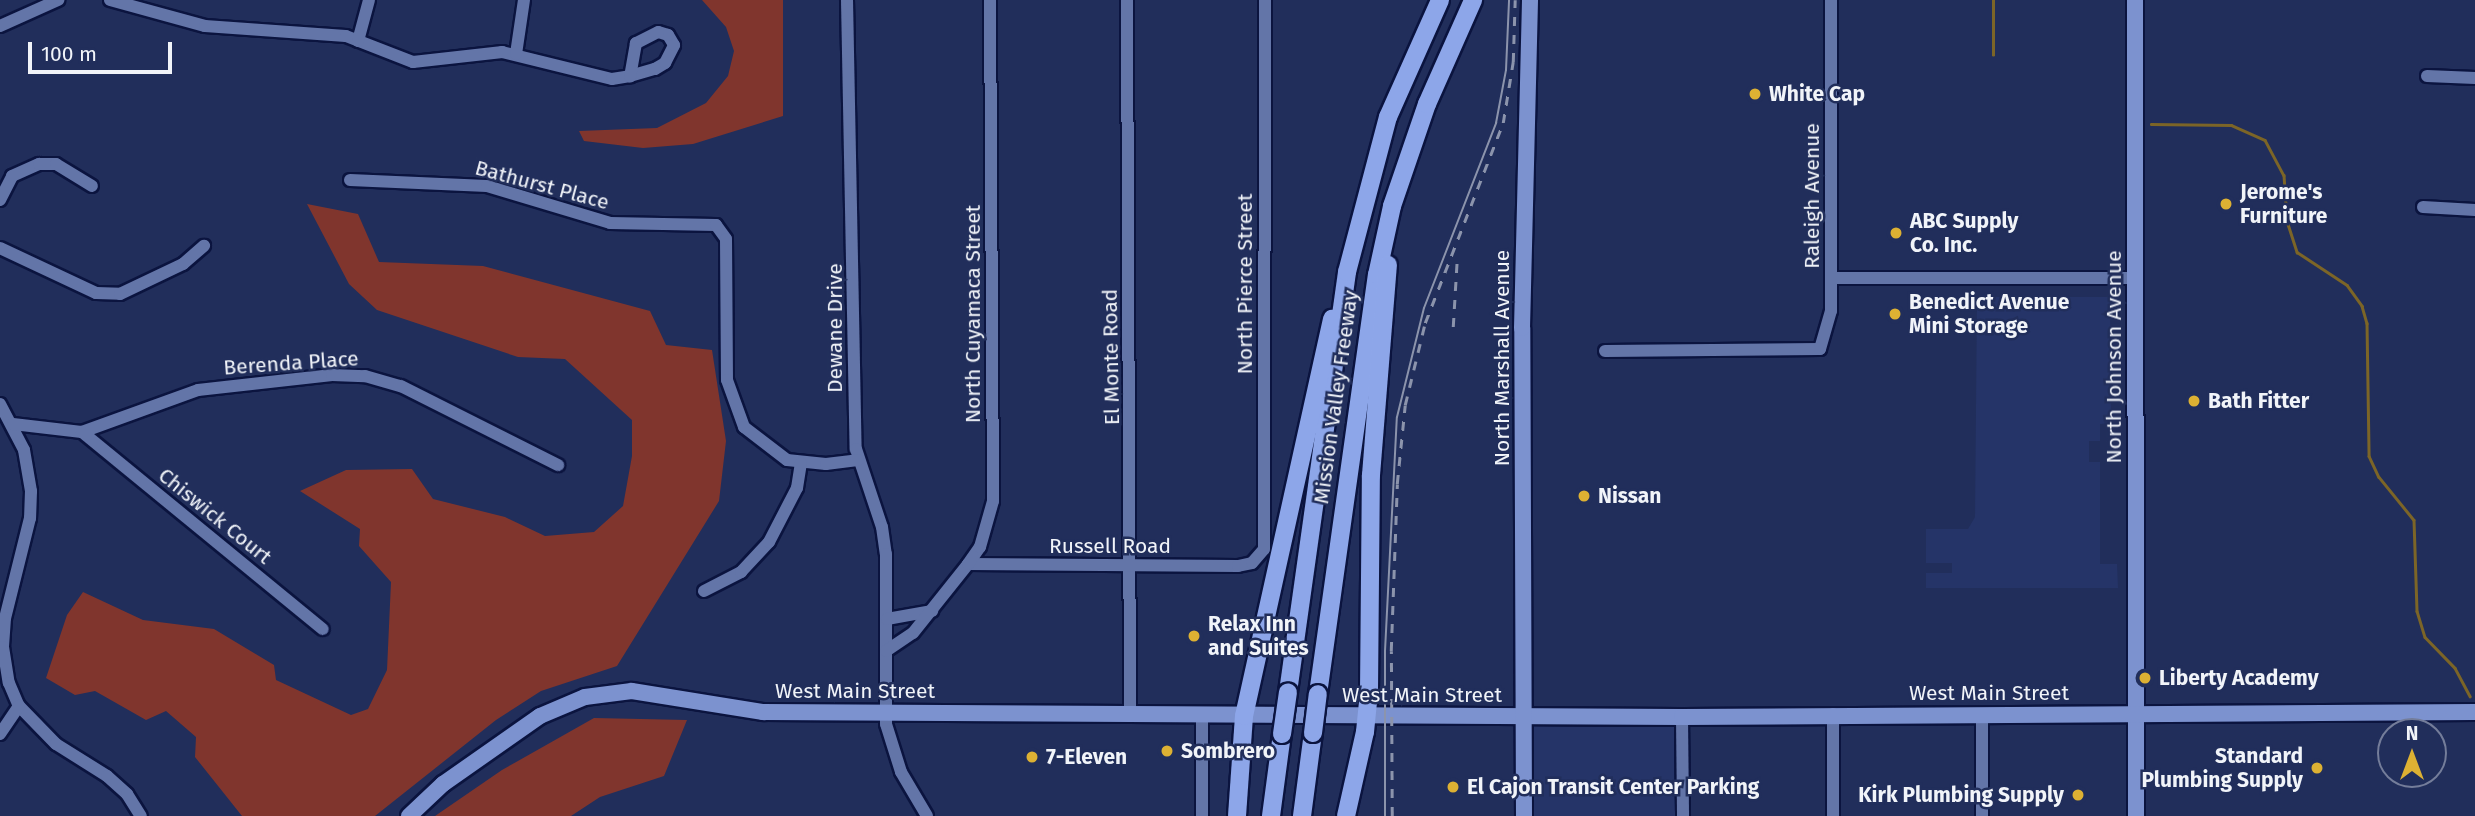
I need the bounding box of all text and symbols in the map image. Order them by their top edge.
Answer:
scale bar [32,28,175,72]
text: 100 m [41,41,97,67]
place label: White Cap [1769,81,1865,107]
marker: White Cap [1747,86,1763,102]
street label: Raleigh Avenue [1799,123,1825,269]
street label: Bathurst Place [472,155,612,215]
place label: Jerome's Furniture [2240,179,2327,229]
street label: North Pierce Street [1232,194,1258,374]
marker: Jerome's Furniture [2218,196,2234,212]
street label: North Cuyamaca Street [960,205,986,423]
place label: ABC Supply Co. Inc. [1910,208,2018,258]
marker: ABC Supply Co. Inc. [1888,225,1904,241]
street label: North Marshall Avenue [1489,250,1515,466]
street label: North Johnson Avenue [2101,250,2127,464]
street label: Dewane Drive [822,263,848,393]
street label: El Monte Road [1097,289,1125,425]
street label: Mission Valley Freeway [1309,289,1363,505]
place label: Benedict Avenue Mini Storage [1909,289,2069,339]
marker: Benedict Avenue Mini Storage [1887,306,1903,322]
street label: Berenda Place [223,346,359,380]
place label: Bath Fitter [2208,388,2309,414]
marker: Bath Fitter [2186,393,2202,409]
street label: Chiswick Court [153,463,277,569]
place label: Nissan [1598,483,1661,509]
marker: Nissan [1576,488,1592,504]
street label: Russell Road [1049,533,1171,559]
place label: Relax Inn and Suites [1208,611,1309,661]
marker: Relax Inn and Suites [1186,628,1202,644]
place label: Liberty Academy [2159,665,2319,691]
marker: Liberty Academy [2137,670,2153,686]
street label: West Main Street [775,678,935,704]
street label: West Main Street [1909,680,2069,706]
street label: West Main Street [1342,682,1502,708]
north arrow [2377,718,2447,788]
text: N [2406,722,2418,745]
place label: Sombrero [1181,738,1275,764]
marker: Sombrero [1159,743,1175,759]
place label: Standard Plumbing Supply [2141,743,2303,793]
place label: 7-Eleven [1046,744,1127,770]
marker: 7-Eleven [1024,749,1040,765]
marker: Standard Plumbing Supply [2309,760,2325,776]
place label: El Cajon Transit Center Parking [1467,774,1759,800]
marker: El Cajon Transit Center Parking [1445,779,1461,795]
place label: Kirk Plumbing Supply [1858,782,2064,808]
marker: Kirk Plumbing Supply [2070,787,2086,803]

